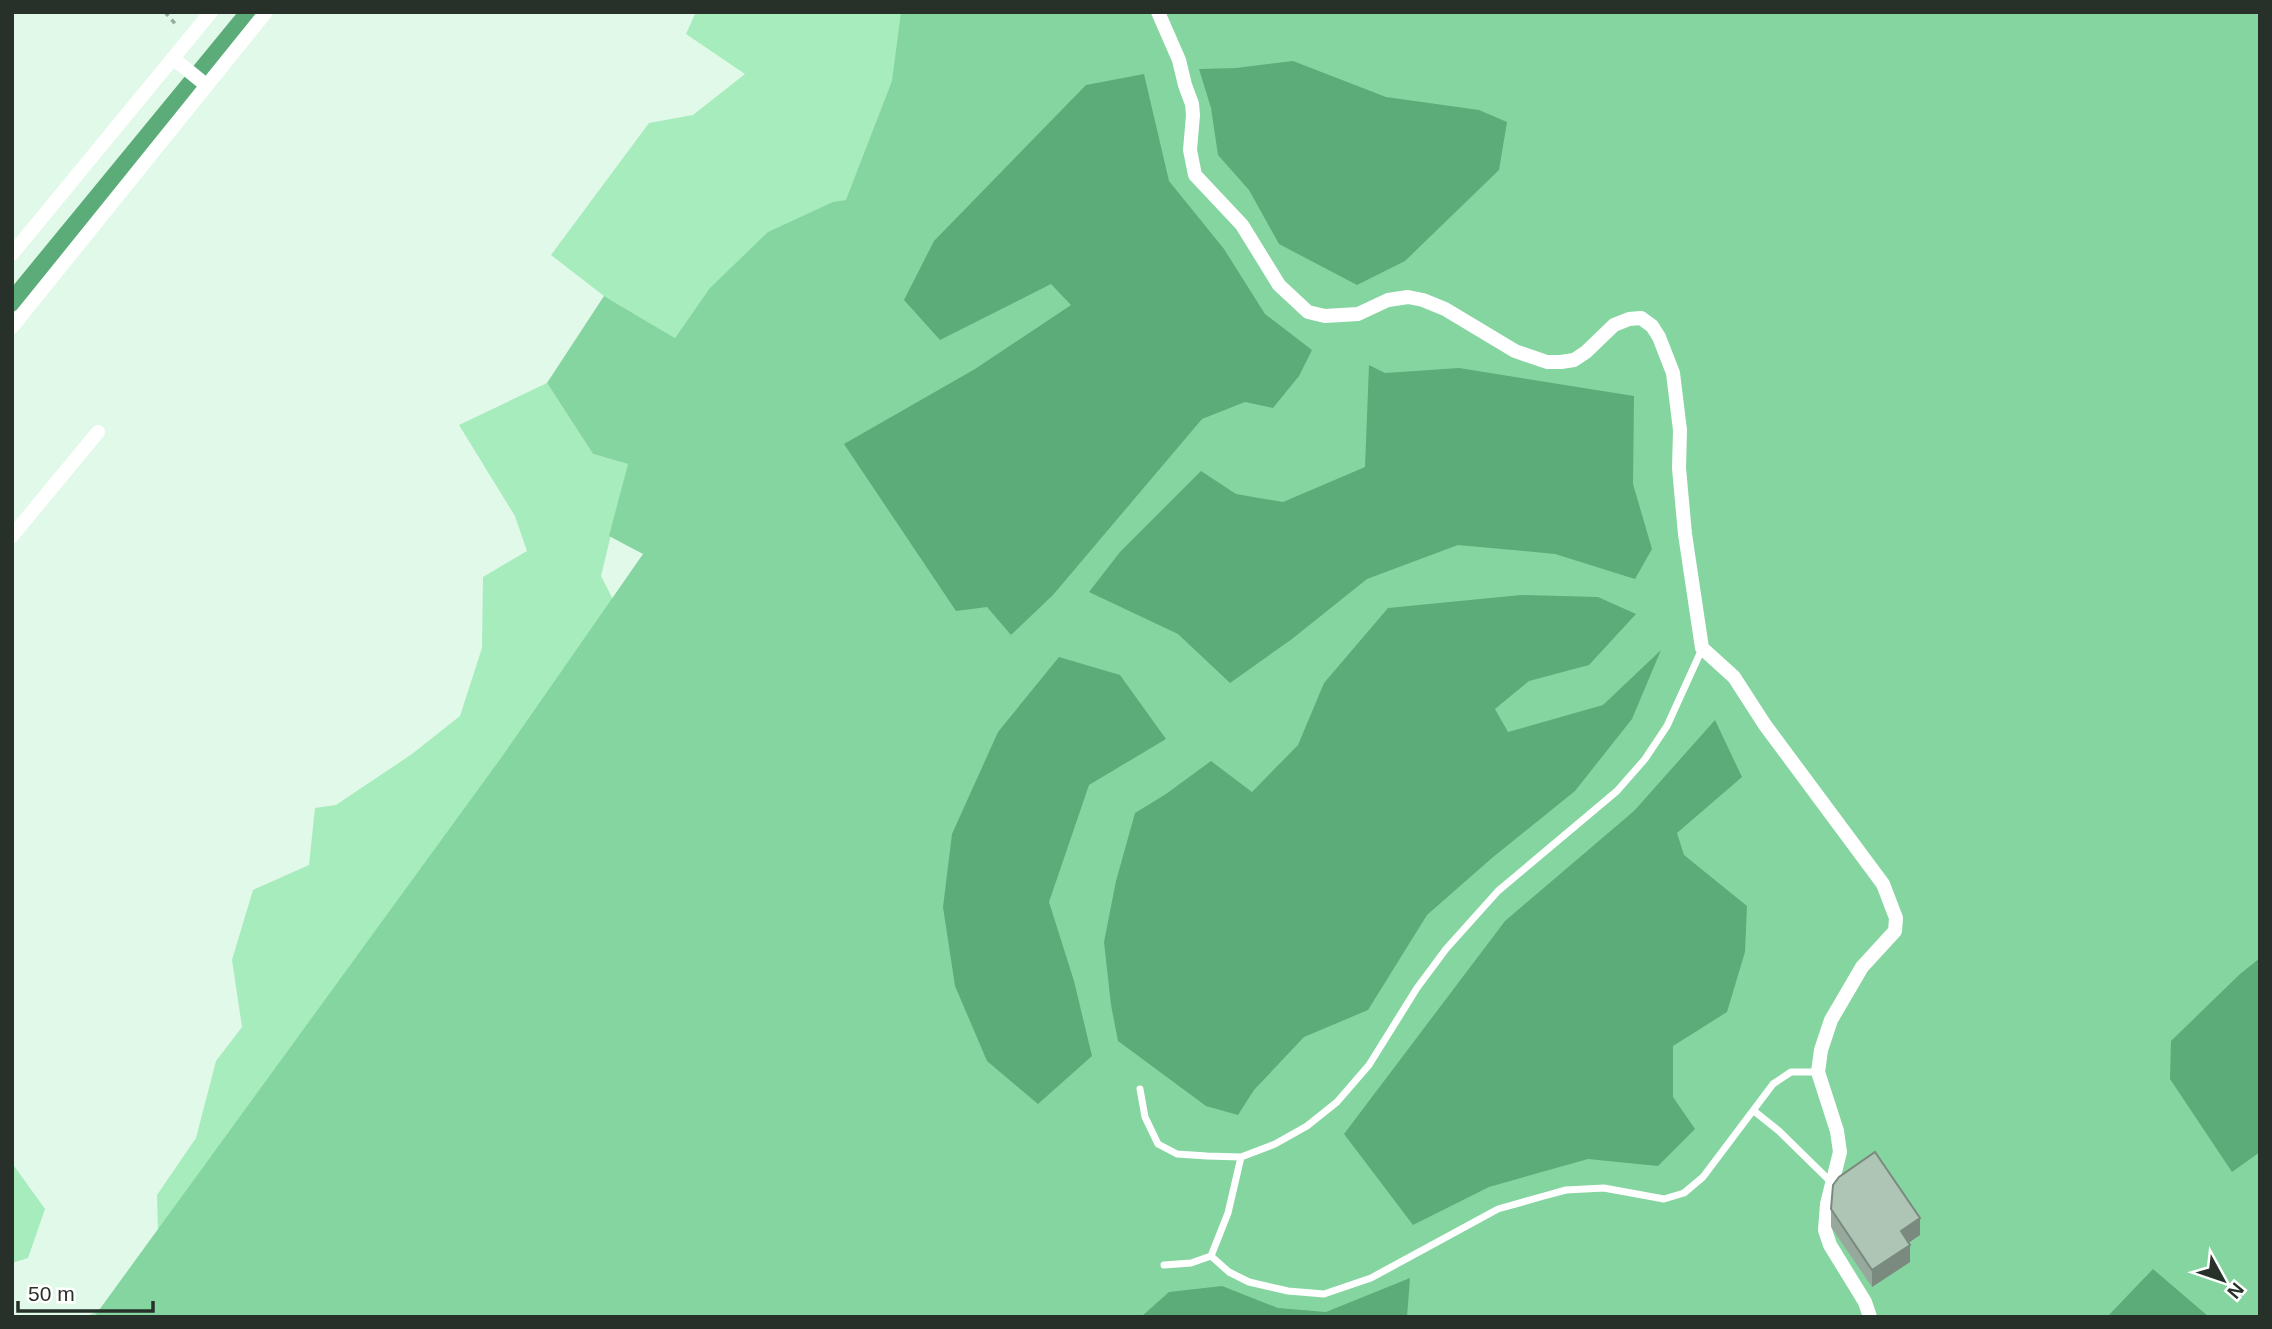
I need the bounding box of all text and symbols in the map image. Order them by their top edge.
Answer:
north arrow [2188,1245,2258,1315]
scale bar [18,1270,152,1314]
text: N [2223,1279,2248,1303]
text: 50 m [28,1282,75,1305]

